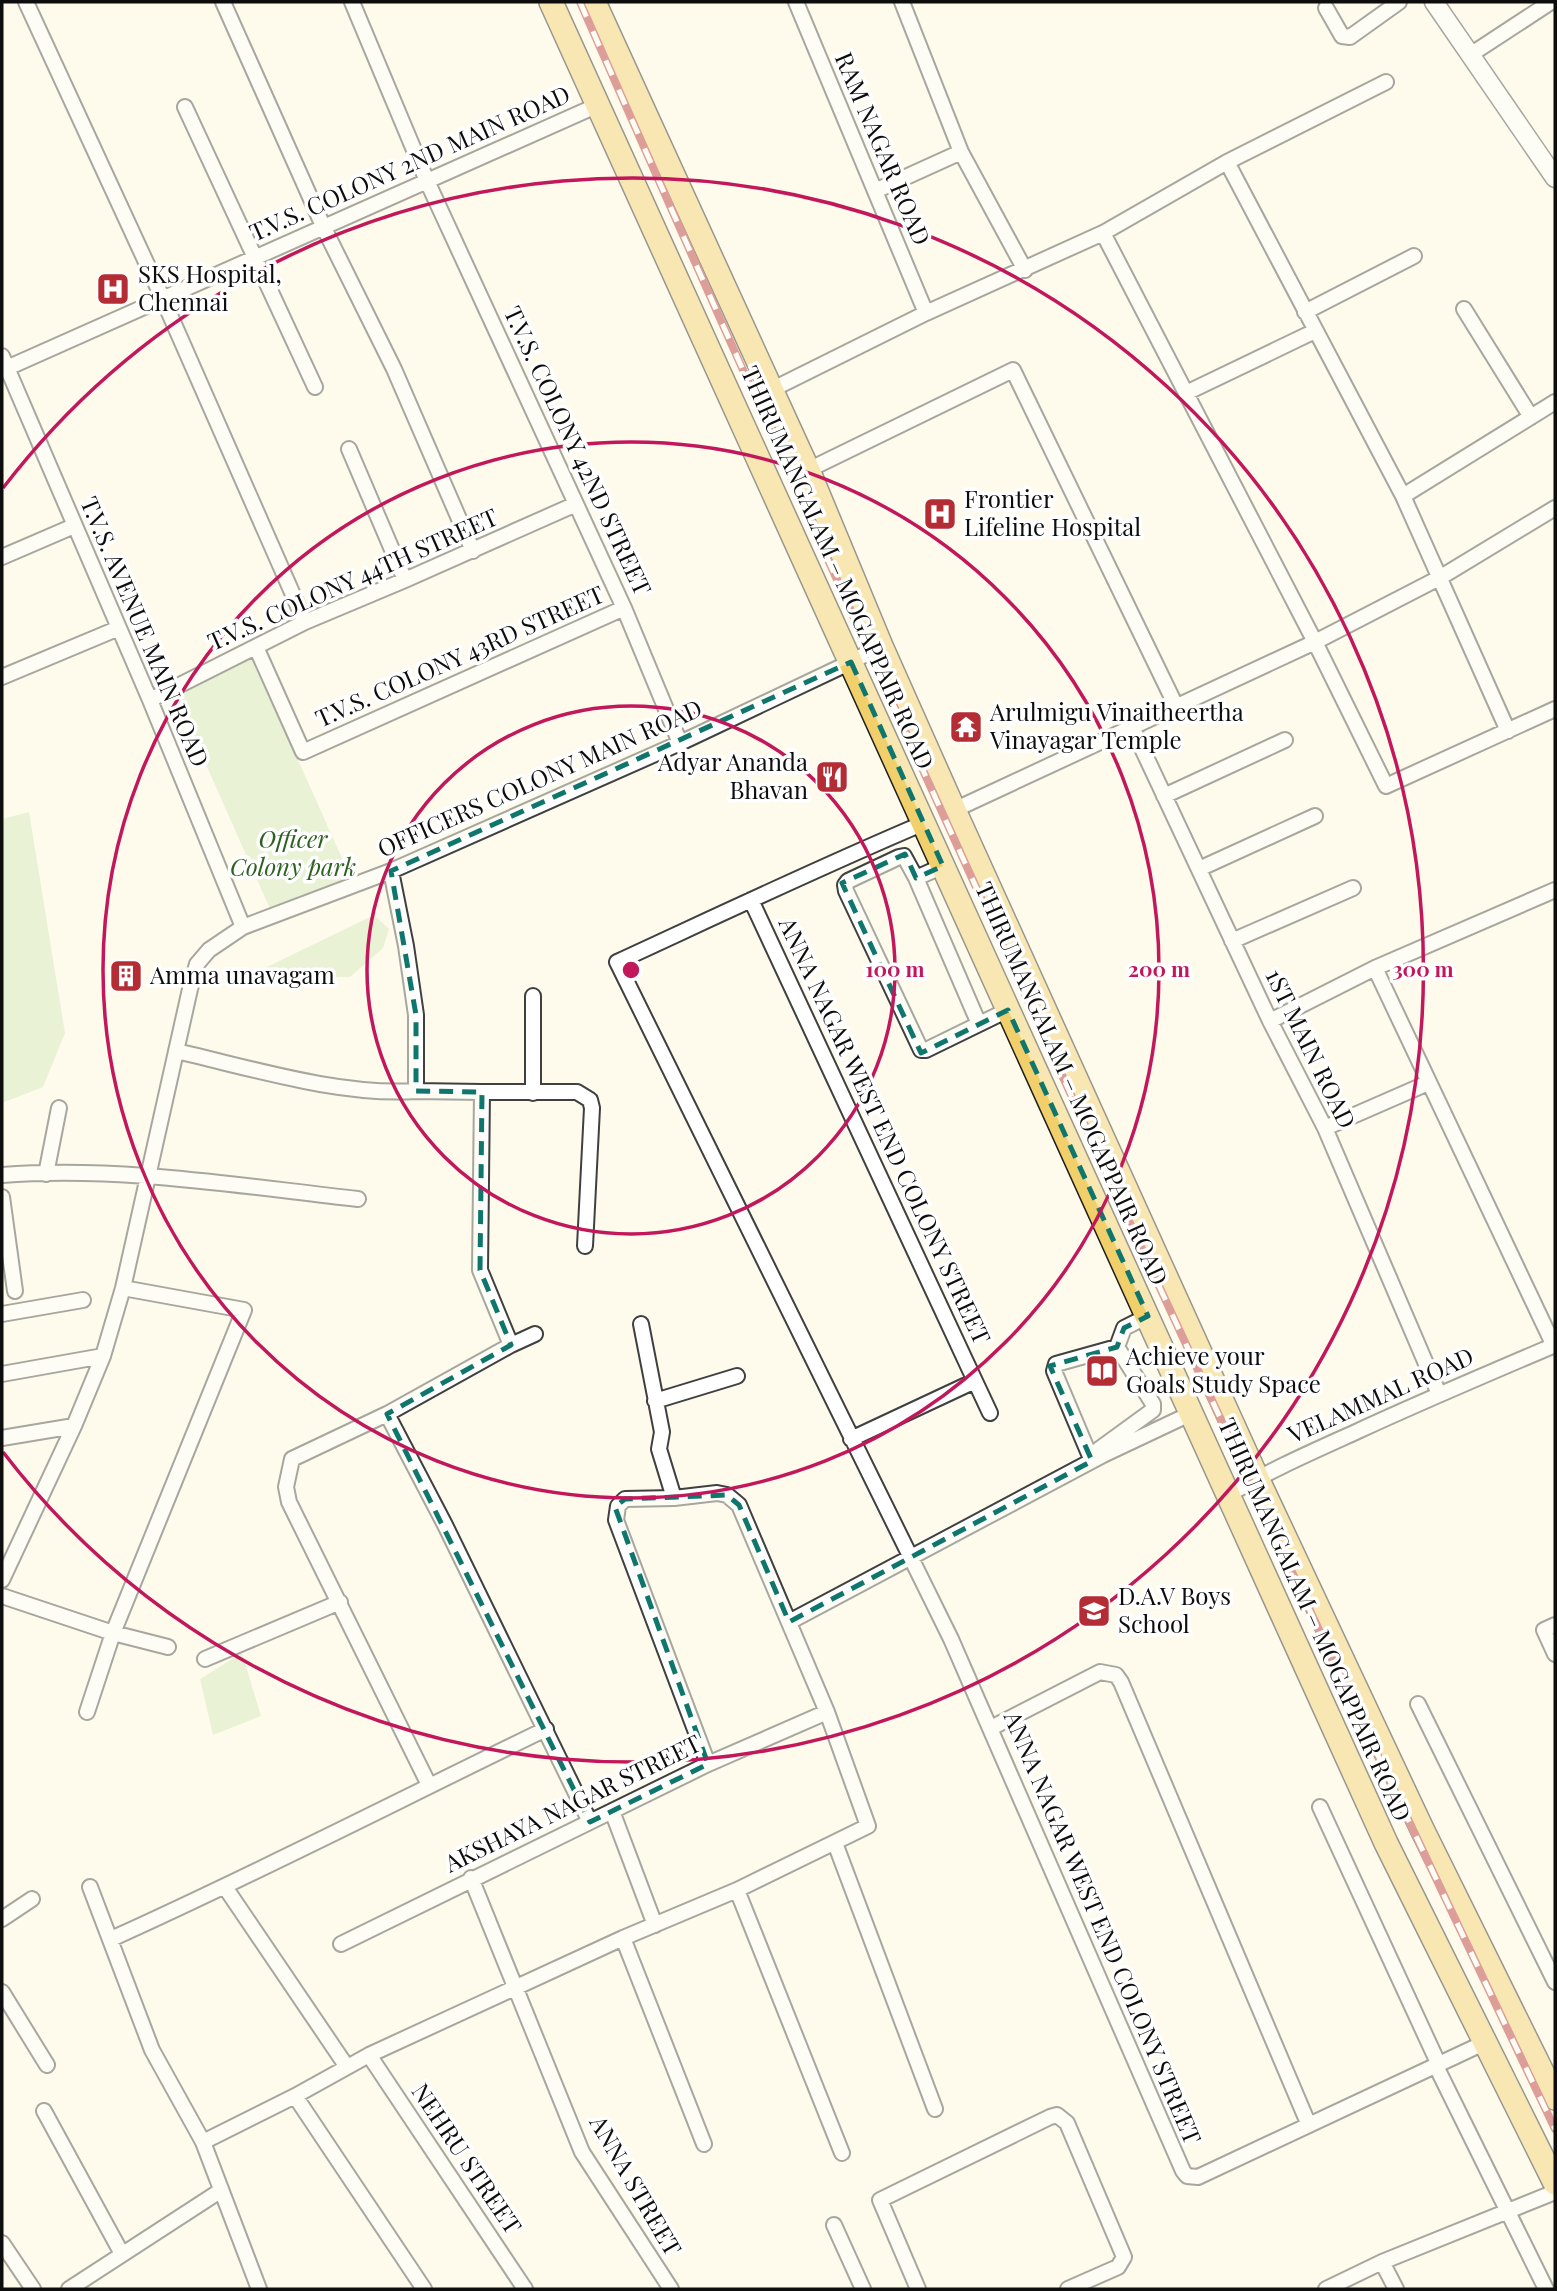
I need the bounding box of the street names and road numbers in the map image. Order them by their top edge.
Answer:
street label: RAM NAGAR ROAD [829,47,939,249]
street label: T.V.S. COLONY 2ND MAIN ROAD [244,77,575,248]
street label: T.V.S. COLONY 42ND STREET [498,301,660,600]
street label: THIRUMANGALAM – MOGAPPAIR ROAD [735,361,943,774]
street label: T.V.S. AVENUE MAIN ROAD [74,491,217,771]
street label: T.V.S. COLONY 44TH STREET [202,500,502,657]
street label: T.V.S. COLONY 43RD STREET [310,577,609,733]
street label: OFFICERS COLONY MAIN ROAD [372,691,707,863]
street label: THIRUMANGALAM – MOGAPPAIR ROAD [969,877,1177,1290]
street label: ANNA NAGAR WEST END COLONY STREET [772,911,999,1349]
street label: 1ST MAIN ROAD [1259,963,1364,1133]
street label: VELAMMAL ROAD [1281,1339,1478,1450]
street label: THIRUMANGALAM – MOGAPPAIR ROAD [1212,1413,1420,1826]
street label: ANNA NAGAR WEST END COLONY STREET [997,1705,1210,2149]
street label: AKSHAYA NAGAR STREET [438,1726,706,1879]
street label: NEHRU STREET [405,2076,530,2239]
street label: ANNA STREET [583,2108,690,2261]

